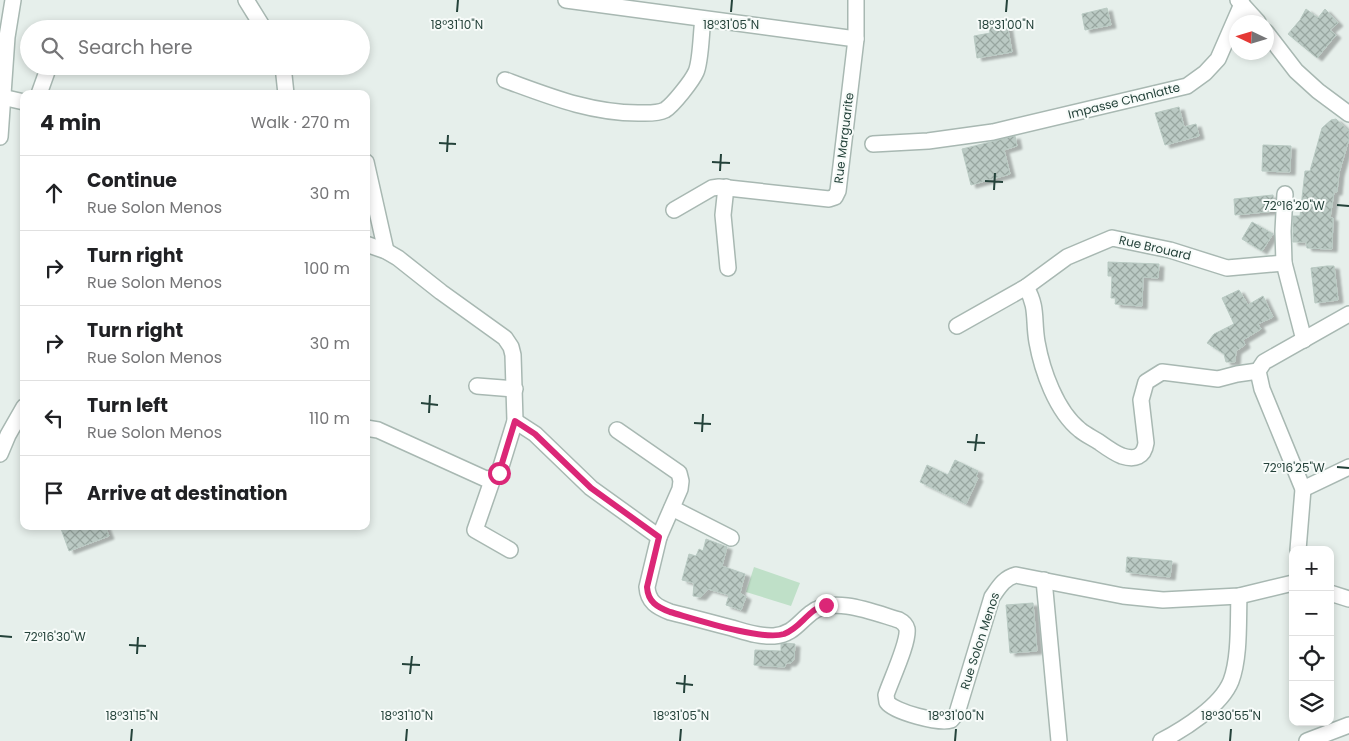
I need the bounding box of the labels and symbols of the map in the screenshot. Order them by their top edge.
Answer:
north arrow [1229,15,1274,60]
text: 18°31'10"N [431,16,483,33]
text: 18°31'05"N [703,16,759,33]
text: 18°31'00"N [978,16,1034,33]
street label: Impasse Chanlatte [1066,78,1182,123]
street label: Rue Marguarite [829,91,858,184]
text: 72°16'20"W [1263,197,1325,214]
street label: Rue Brouard [1117,231,1193,264]
text: 72°16'25"W [1263,459,1325,476]
route start [488,462,511,485]
street label: Rue Solon Menos [956,590,1003,692]
route end [815,594,838,617]
text: 72°16'30"W [24,628,86,645]
text: 18°31'15"N [106,707,158,724]
text: 18°31'10"N [381,707,433,724]
text: 18°31'05"N [653,707,709,724]
text: 18°31'00"N [928,707,984,724]
text: 18°30'55"N [1201,707,1261,724]

